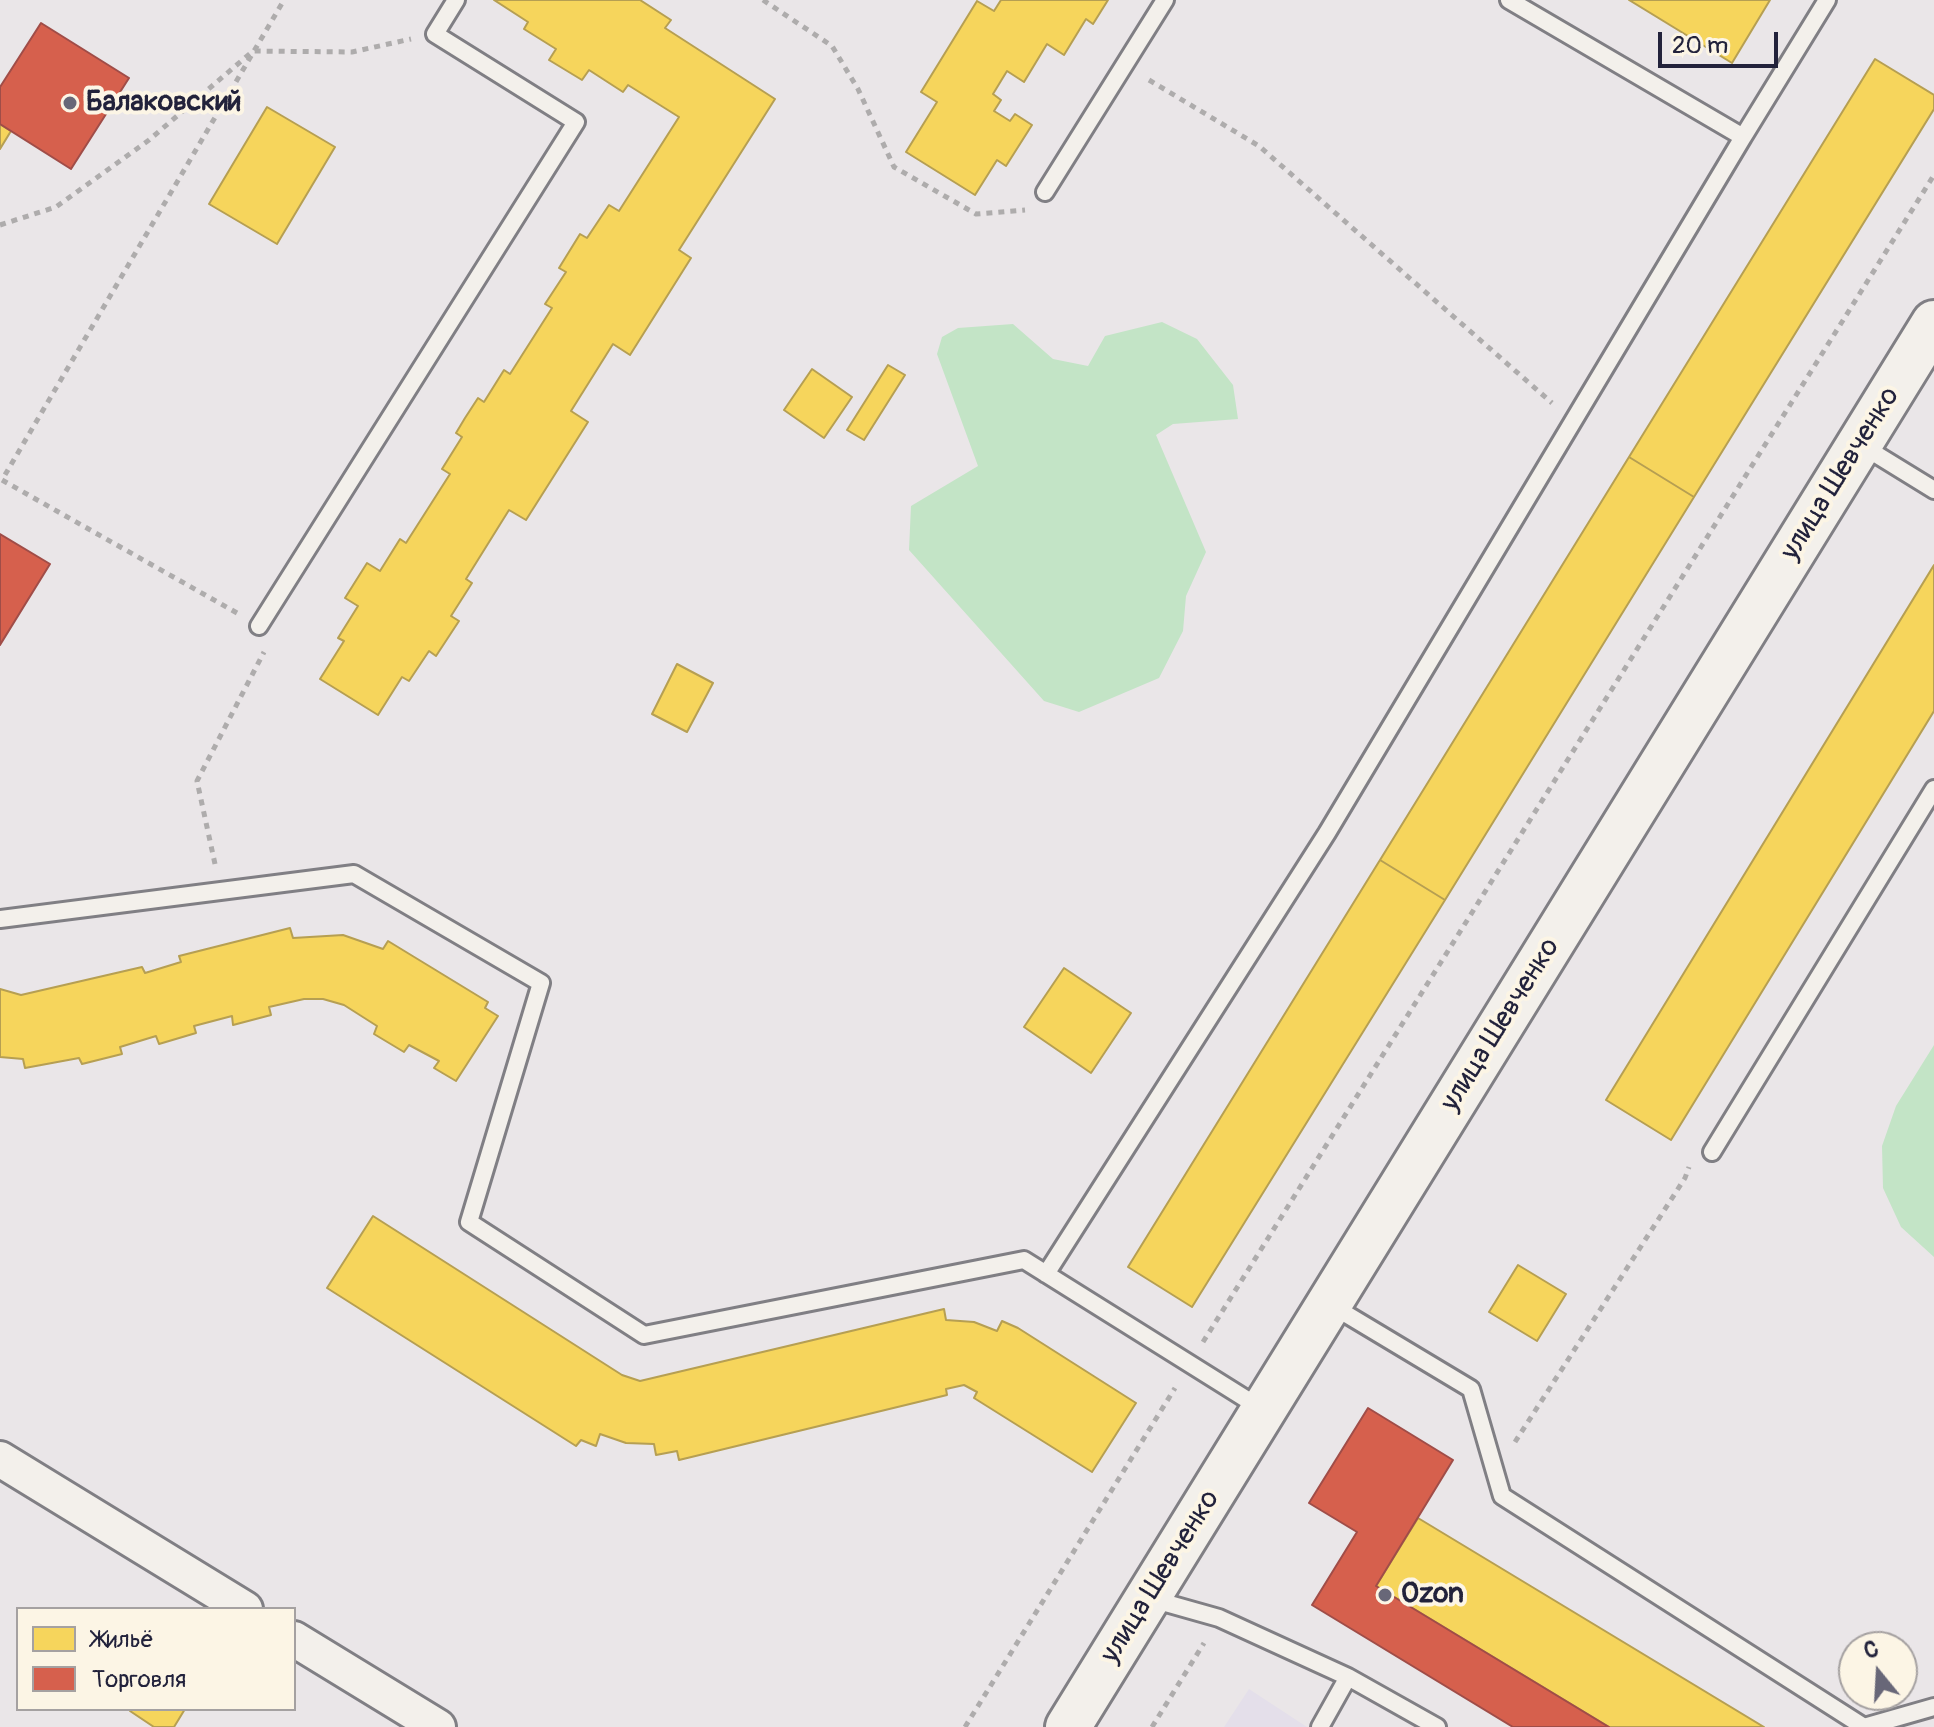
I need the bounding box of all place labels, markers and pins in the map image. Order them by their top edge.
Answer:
place label: Балаковский [86,86,241,120]
marker: Балаковский [61,94,79,112]
place label: Ozon [1401,1578,1464,1612]
marker: Ozon [1376,1586,1394,1604]

